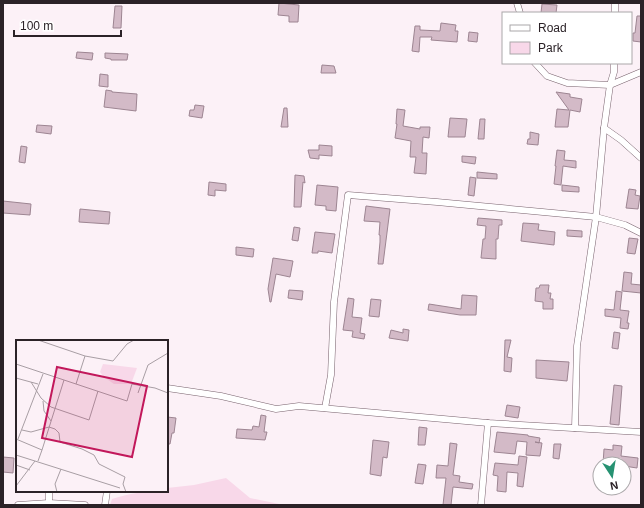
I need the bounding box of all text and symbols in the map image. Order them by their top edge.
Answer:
scale bar [14,12,121,38]
legend [502,12,632,64]
text: 100 m [20,19,53,33]
text: Road [538,21,567,35]
text: Park [538,41,564,55]
inset map [16,340,168,492]
north arrow [592,456,632,496]
text: N [609,479,619,492]

